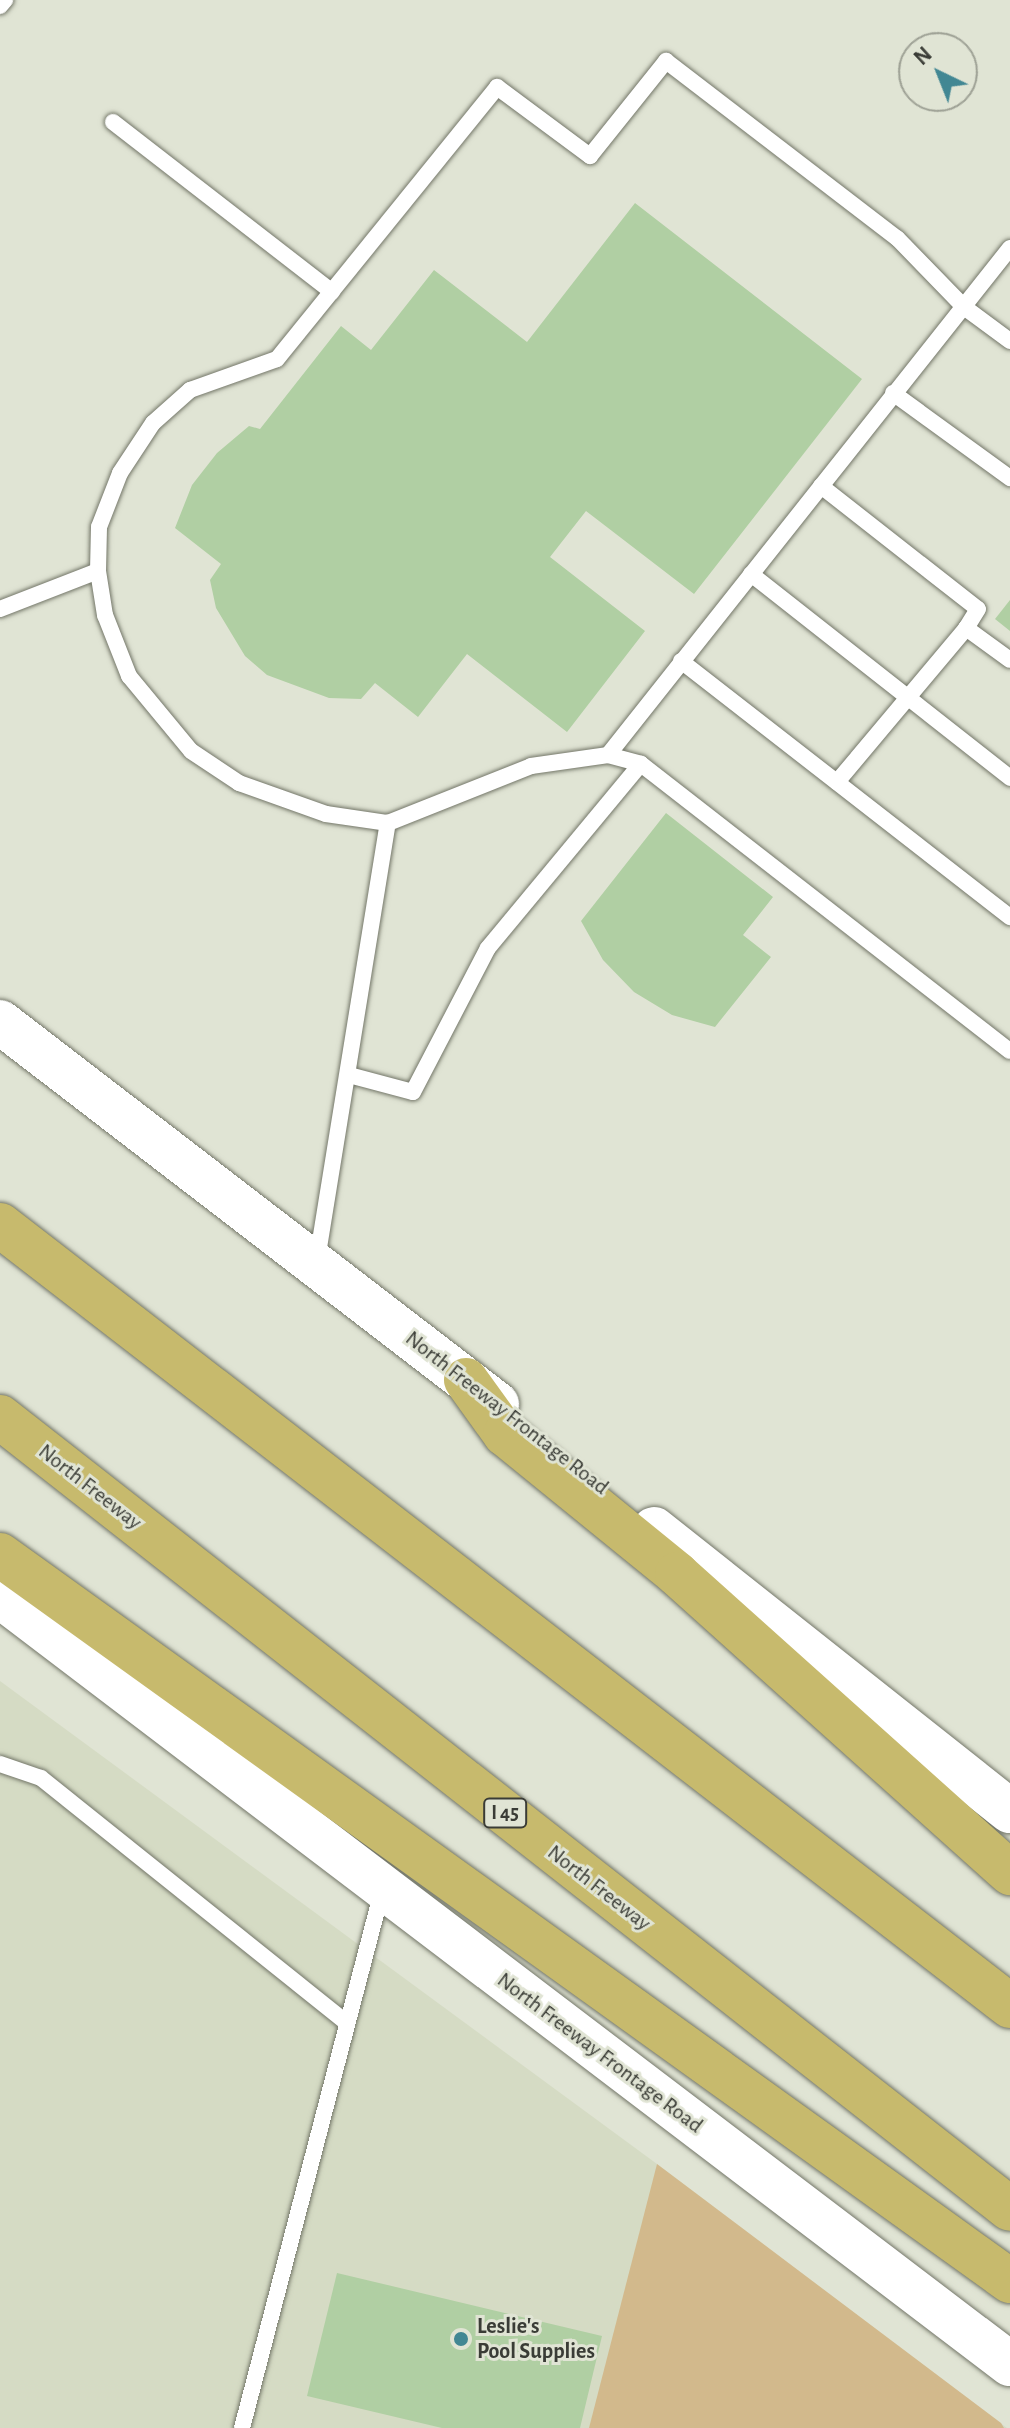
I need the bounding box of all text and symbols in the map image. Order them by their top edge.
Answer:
north arrow [898,32,978,112]
text: N [910,43,936,69]
street label: North Freeway Frontage Road [400,1325,614,1501]
street label: North Freeway [33,1438,147,1536]
road number: I 45 [483,1797,527,1829]
street label: North Freeway [542,1839,656,1937]
street label: North Freeway Frontage Road [492,1967,708,2139]
place label: Leslie's Pool Supplies [477,2313,595,2364]
marker: Leslie's Pool Supplies [452,2330,470,2348]

